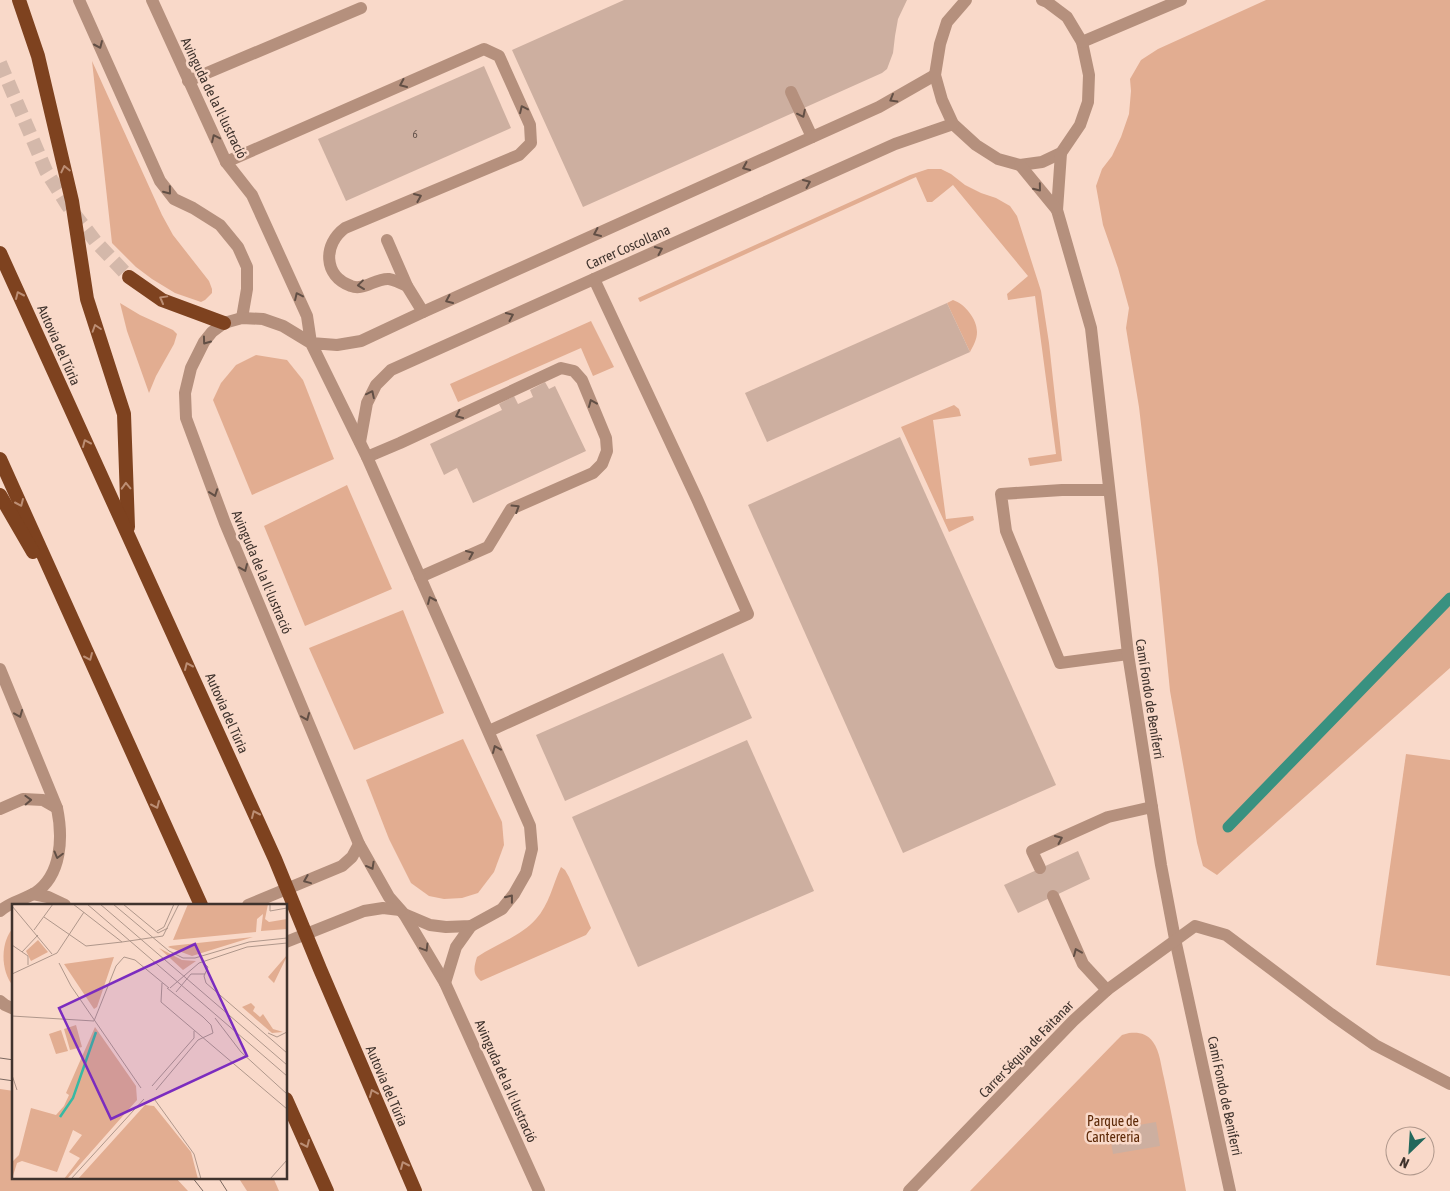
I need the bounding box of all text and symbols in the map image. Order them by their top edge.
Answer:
street label: Avinguda de la Il·lustració [178,35,250,161]
one-way arrow [92,40,103,49]
one-way arrow [399,78,408,89]
one-way arrow [890,93,899,103]
one-way arrow [519,105,529,114]
one-way arrow [795,109,806,118]
house number: 6 [412,128,418,140]
one-way arrow [210,134,221,143]
one-way arrow [742,161,751,171]
one-way arrow [60,165,71,173]
one-way arrow [802,179,811,190]
one-way arrow [1033,182,1042,191]
one-way arrow [162,185,170,194]
one-way arrow [413,193,422,204]
street label: Carrer Coscollana [584,221,672,273]
one-way arrow [593,227,602,238]
one-way arrow [654,245,663,256]
one-way arrow [356,279,364,290]
one-way arrow [14,291,25,300]
one-way arrow [294,292,304,301]
one-way arrow [445,293,454,304]
one-way arrow [159,295,168,305]
street label: Autovia del Túria [34,302,84,388]
one-way arrow [505,312,514,323]
one-way arrow [92,324,102,333]
one-way arrow [203,335,212,345]
one-way arrow [365,391,375,400]
one-way arrow [587,399,598,408]
one-way arrow [455,409,464,420]
one-way arrow [82,439,92,448]
one-way arrow [121,482,132,490]
one-way arrow [208,489,218,497]
one-way arrow [14,498,24,507]
one-way arrow [511,505,520,515]
street label: Avinguda de la Il·lustració [229,508,295,636]
one-way arrow [465,550,474,561]
one-way arrow [238,563,248,571]
one-way arrow [426,596,437,605]
street label: Camí Fondo de Beniferri [1133,638,1167,760]
one-way arrow [83,652,94,661]
one-way arrow [183,662,194,671]
street label: Autovia del Túria [202,670,252,756]
one-way arrow [12,709,23,718]
one-way arrow [300,712,311,721]
one-way arrow [492,745,502,753]
one-way arrow [25,795,33,805]
one-way arrow [150,800,161,809]
one-way arrow [251,810,261,819]
one-way arrow [1054,835,1063,846]
one-way arrow [53,850,64,859]
one-way arrow [365,861,375,870]
one-way arrow [303,874,312,885]
one-way arrow [504,895,513,904]
inset map [12,904,288,1178]
one-way arrow [418,943,428,952]
one-way arrow [1073,948,1084,957]
street label: Carrer Séquia de Faitanar [976,997,1077,1101]
street label: Avinguda de la Il·lustració [472,1017,540,1145]
street label: Camí Fondo de Beniferri [1205,1035,1245,1157]
street label: Autovia del Túria [363,1043,411,1129]
one-way arrow [368,1090,378,1098]
park label: Parque de Cantereria [1086,1113,1140,1145]
north arrow [1385,1126,1435,1176]
one-way arrow [300,1139,311,1148]
text: N [1397,1154,1412,1172]
one-way arrow [399,1161,410,1170]

